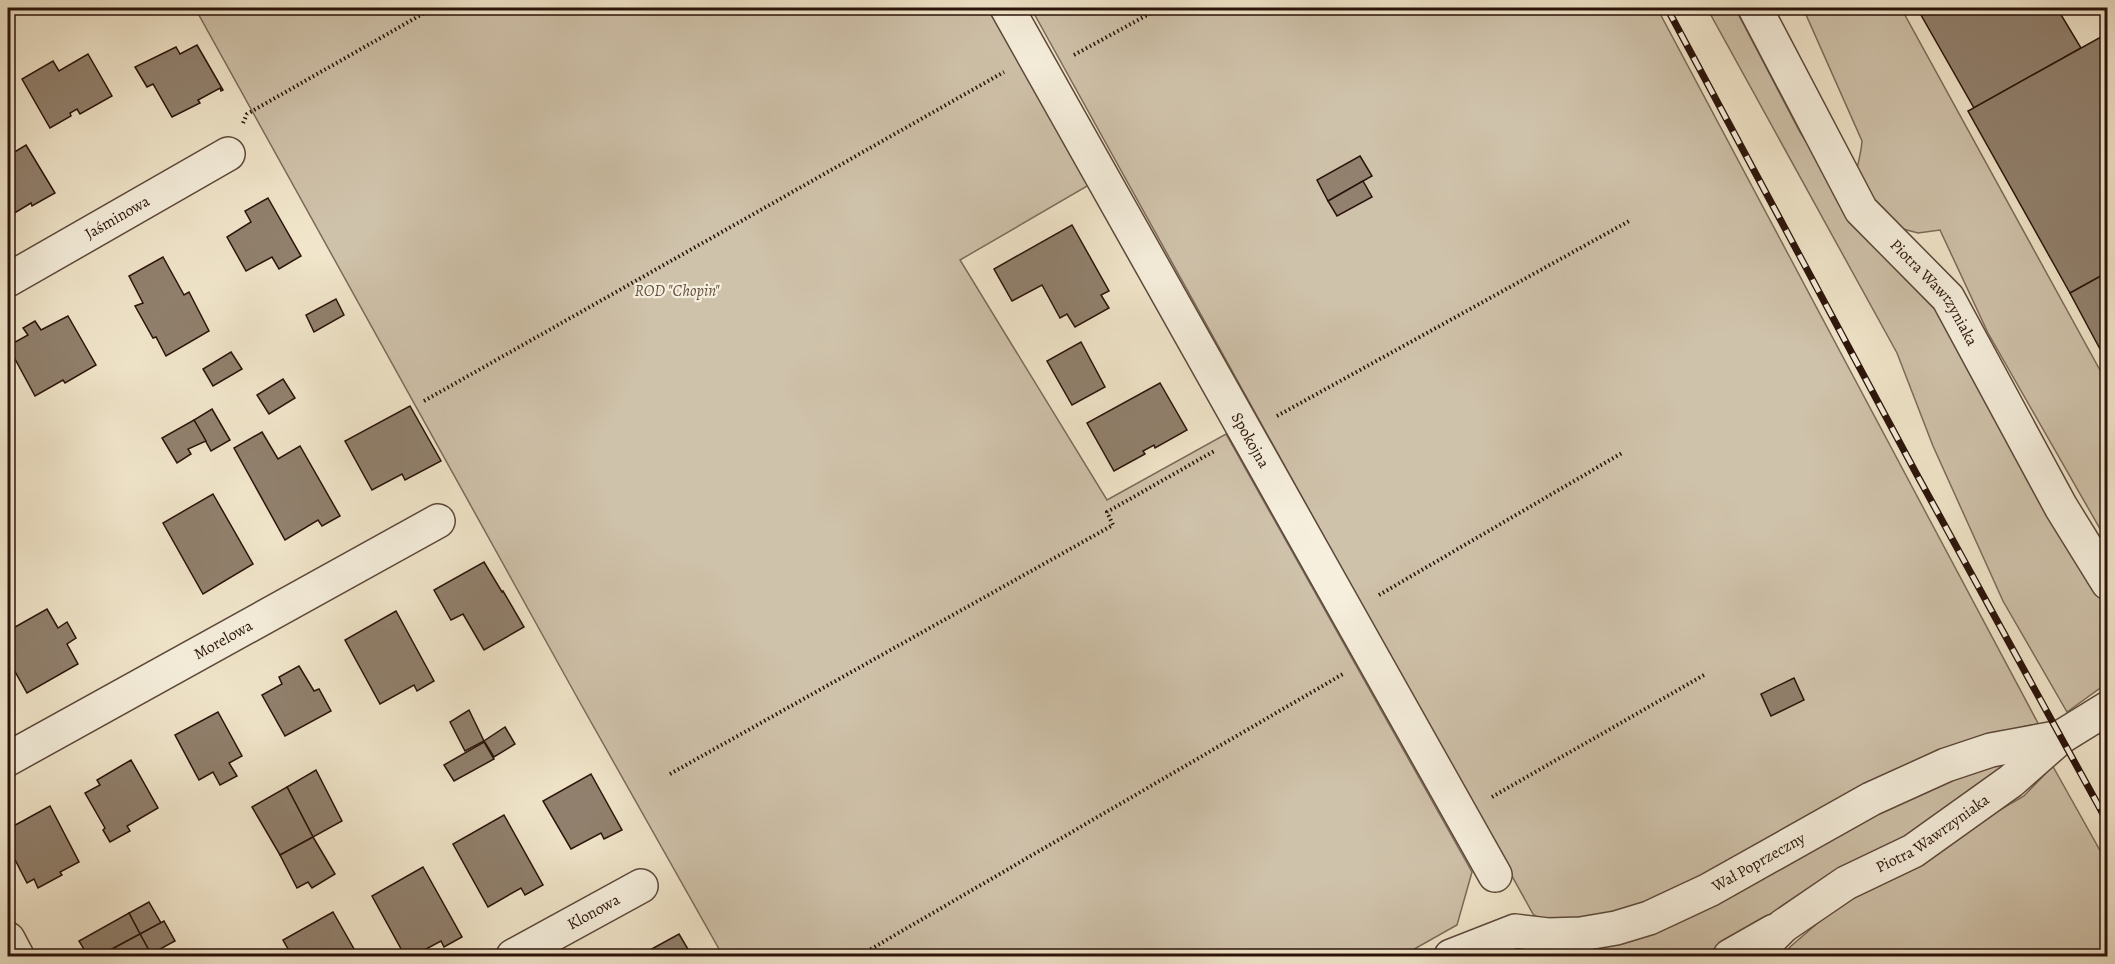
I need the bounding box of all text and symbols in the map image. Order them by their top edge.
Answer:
street label: Jaśminowa [81,190,154,245]
street label: Piotra Wawrzyniaka [1885,234,1983,350]
park label: ROD "Chopin" [634,280,720,302]
street label: Spokojna [1226,408,1275,473]
street label: Morelowa [190,614,257,665]
street label: Piotra Wawrzyniaka [1872,789,1994,878]
street label: Wał Poprzeczny [1707,827,1810,898]
street label: Klonowa [563,888,624,935]

